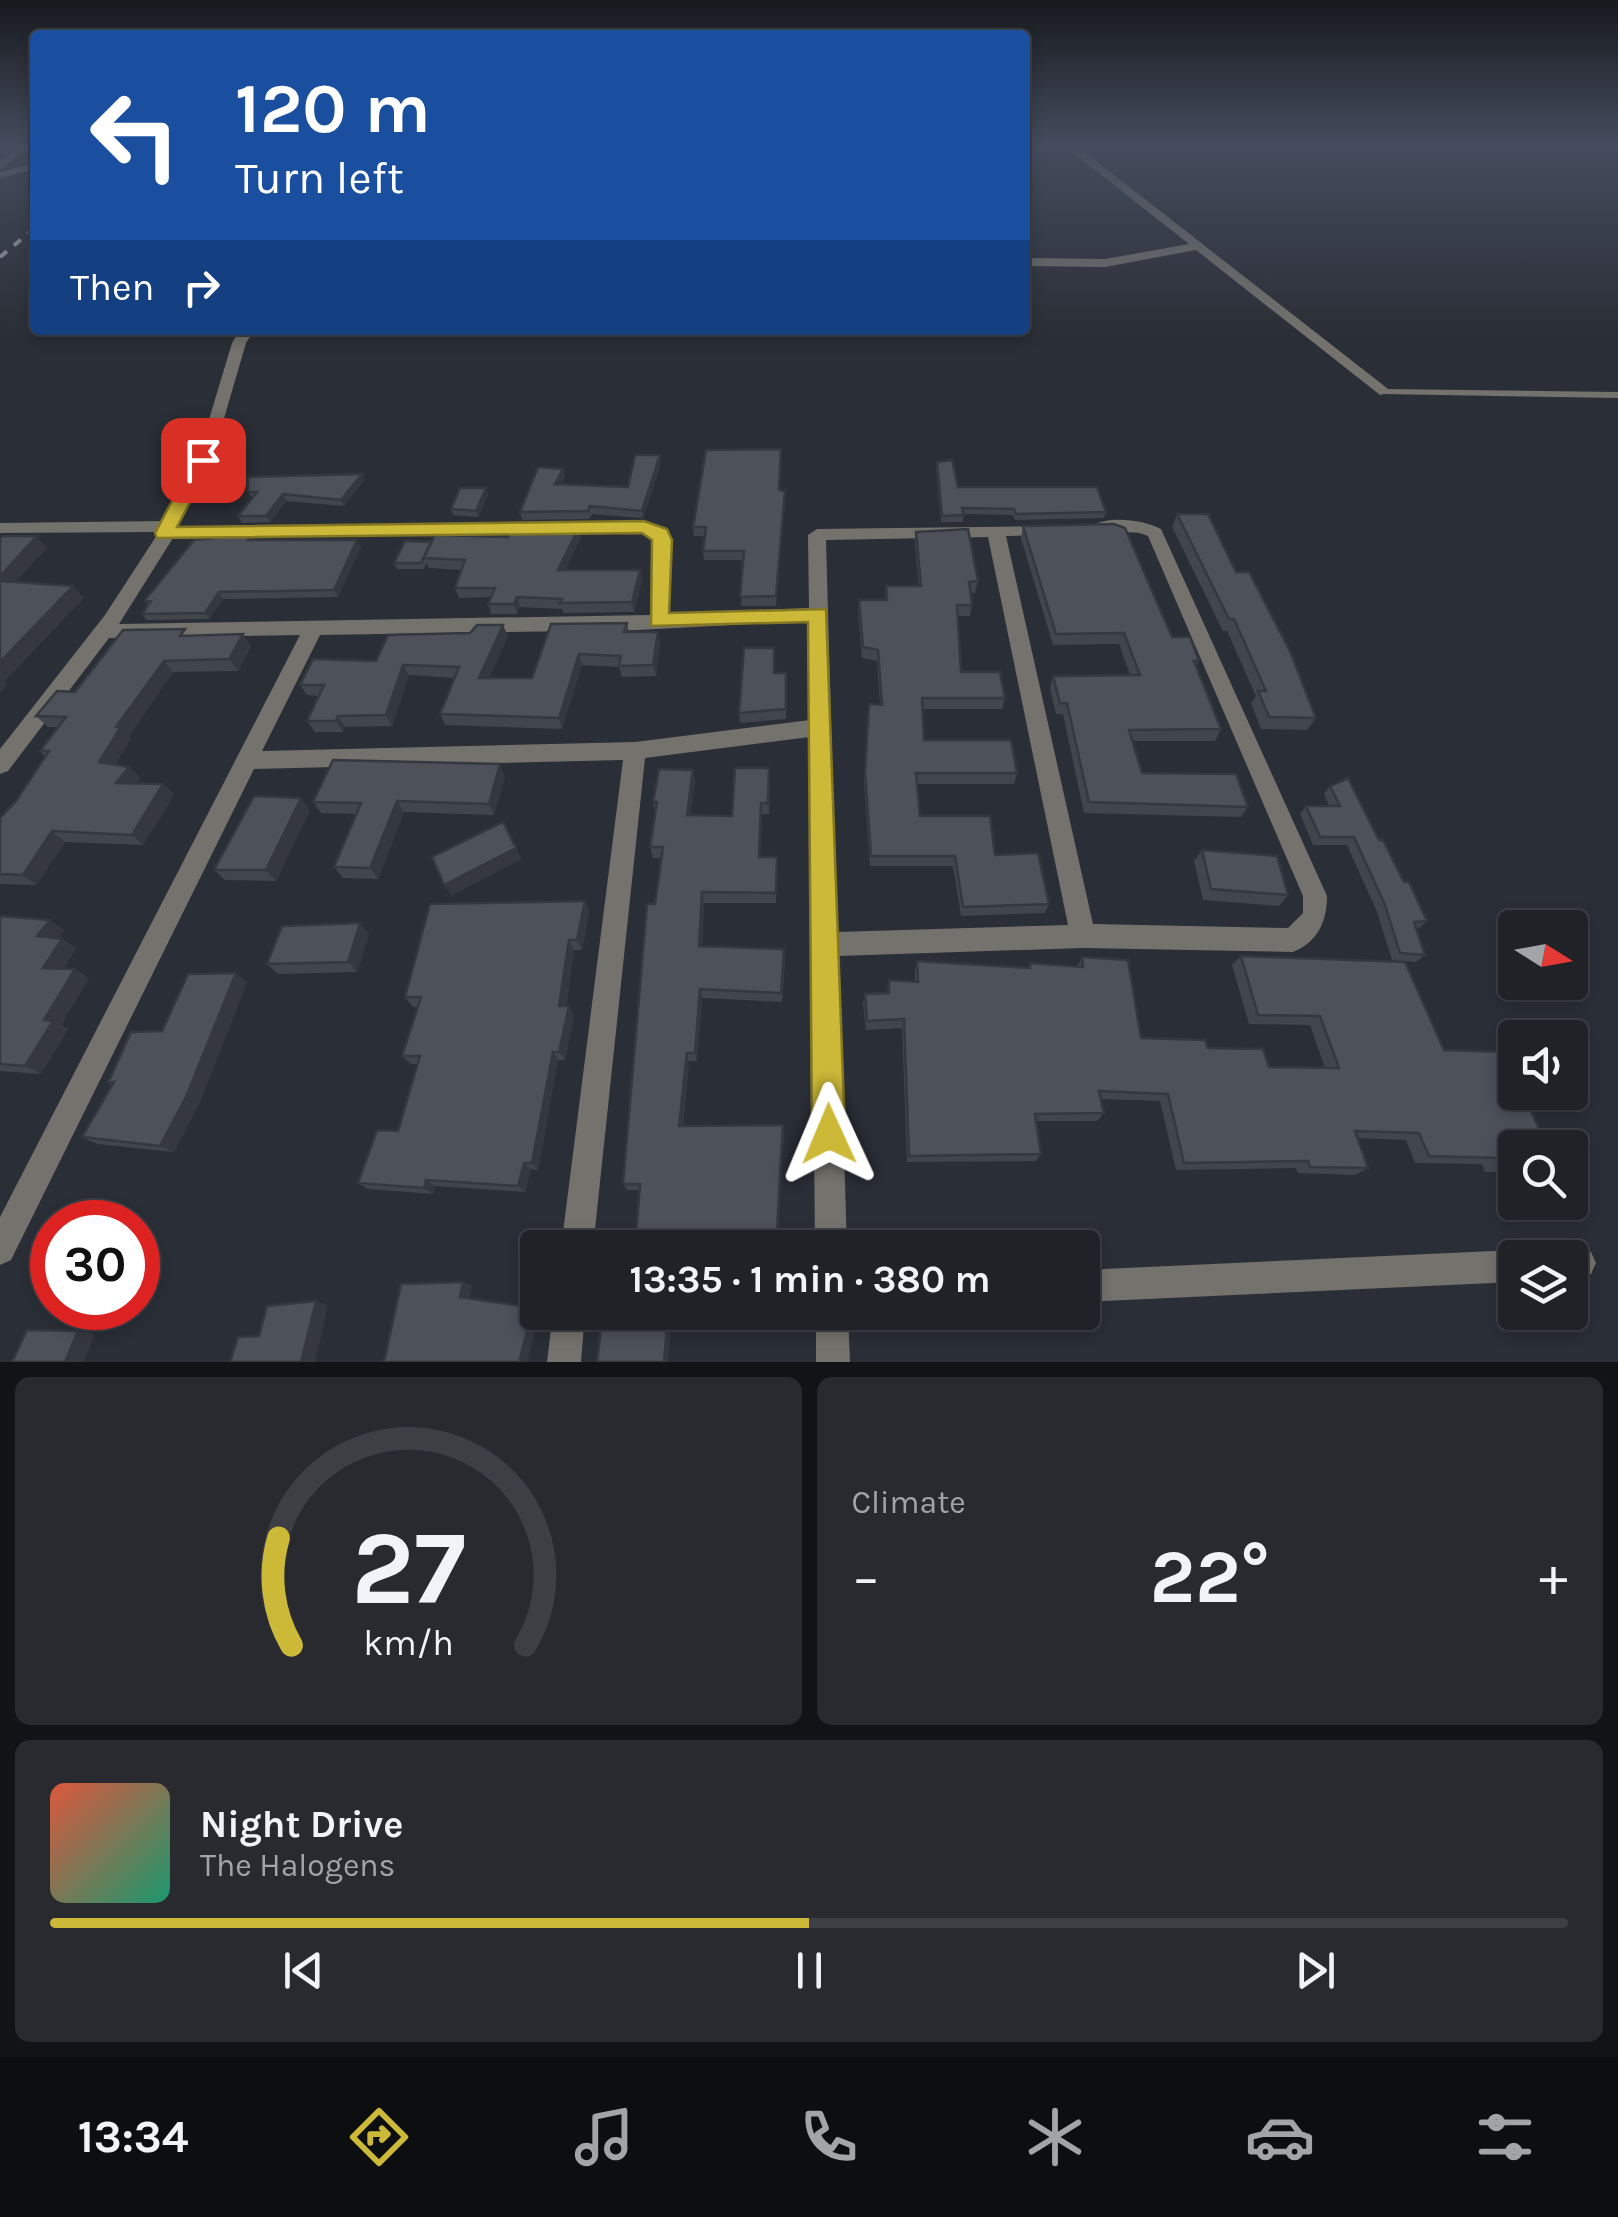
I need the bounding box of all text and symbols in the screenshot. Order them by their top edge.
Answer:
text: 120 m [235,68,431,150]
icon: left [70,70,200,200]
text: Turn left [235,152,404,204]
icon: right [174,260,229,315]
text: Then [70,265,154,310]
pin [161,418,246,503]
icon: arrive [176,433,231,488]
north arrow [1498,910,1588,1000]
map controls [1498,910,1588,1330]
button: sound [1498,1020,1588,1110]
position arrow [777,1082,881,1186]
button: search [1498,1130,1588,1220]
speed limit sign: 30 [30,1200,160,1330]
button: layers [1498,1240,1588,1330]
text: 13:35 · 1 min · 380 m [629,1257,991,1302]
text: Climate [852,1484,966,1521]
text: 27 [351,1508,466,1629]
text: 22° [1150,1533,1270,1621]
text: − [852,1545,880,1609]
text: + [1539,1545,1568,1609]
text: km/h [363,1622,454,1664]
text: Night Drive [200,1802,403,1847]
text: The Halogens [200,1847,395,1884]
icon: previous [276,1943,331,1998]
icon: pause [782,1943,837,1998]
icon: next [1288,1943,1343,1998]
icon: directions [344,2102,414,2172]
icon: music [569,2102,639,2172]
icon: phone [794,2102,864,2172]
icon: climate [1020,2102,1090,2172]
icon: car [1245,2102,1315,2172]
icon: filters [1470,2102,1540,2172]
text: 13:34 [78,2111,189,2163]

